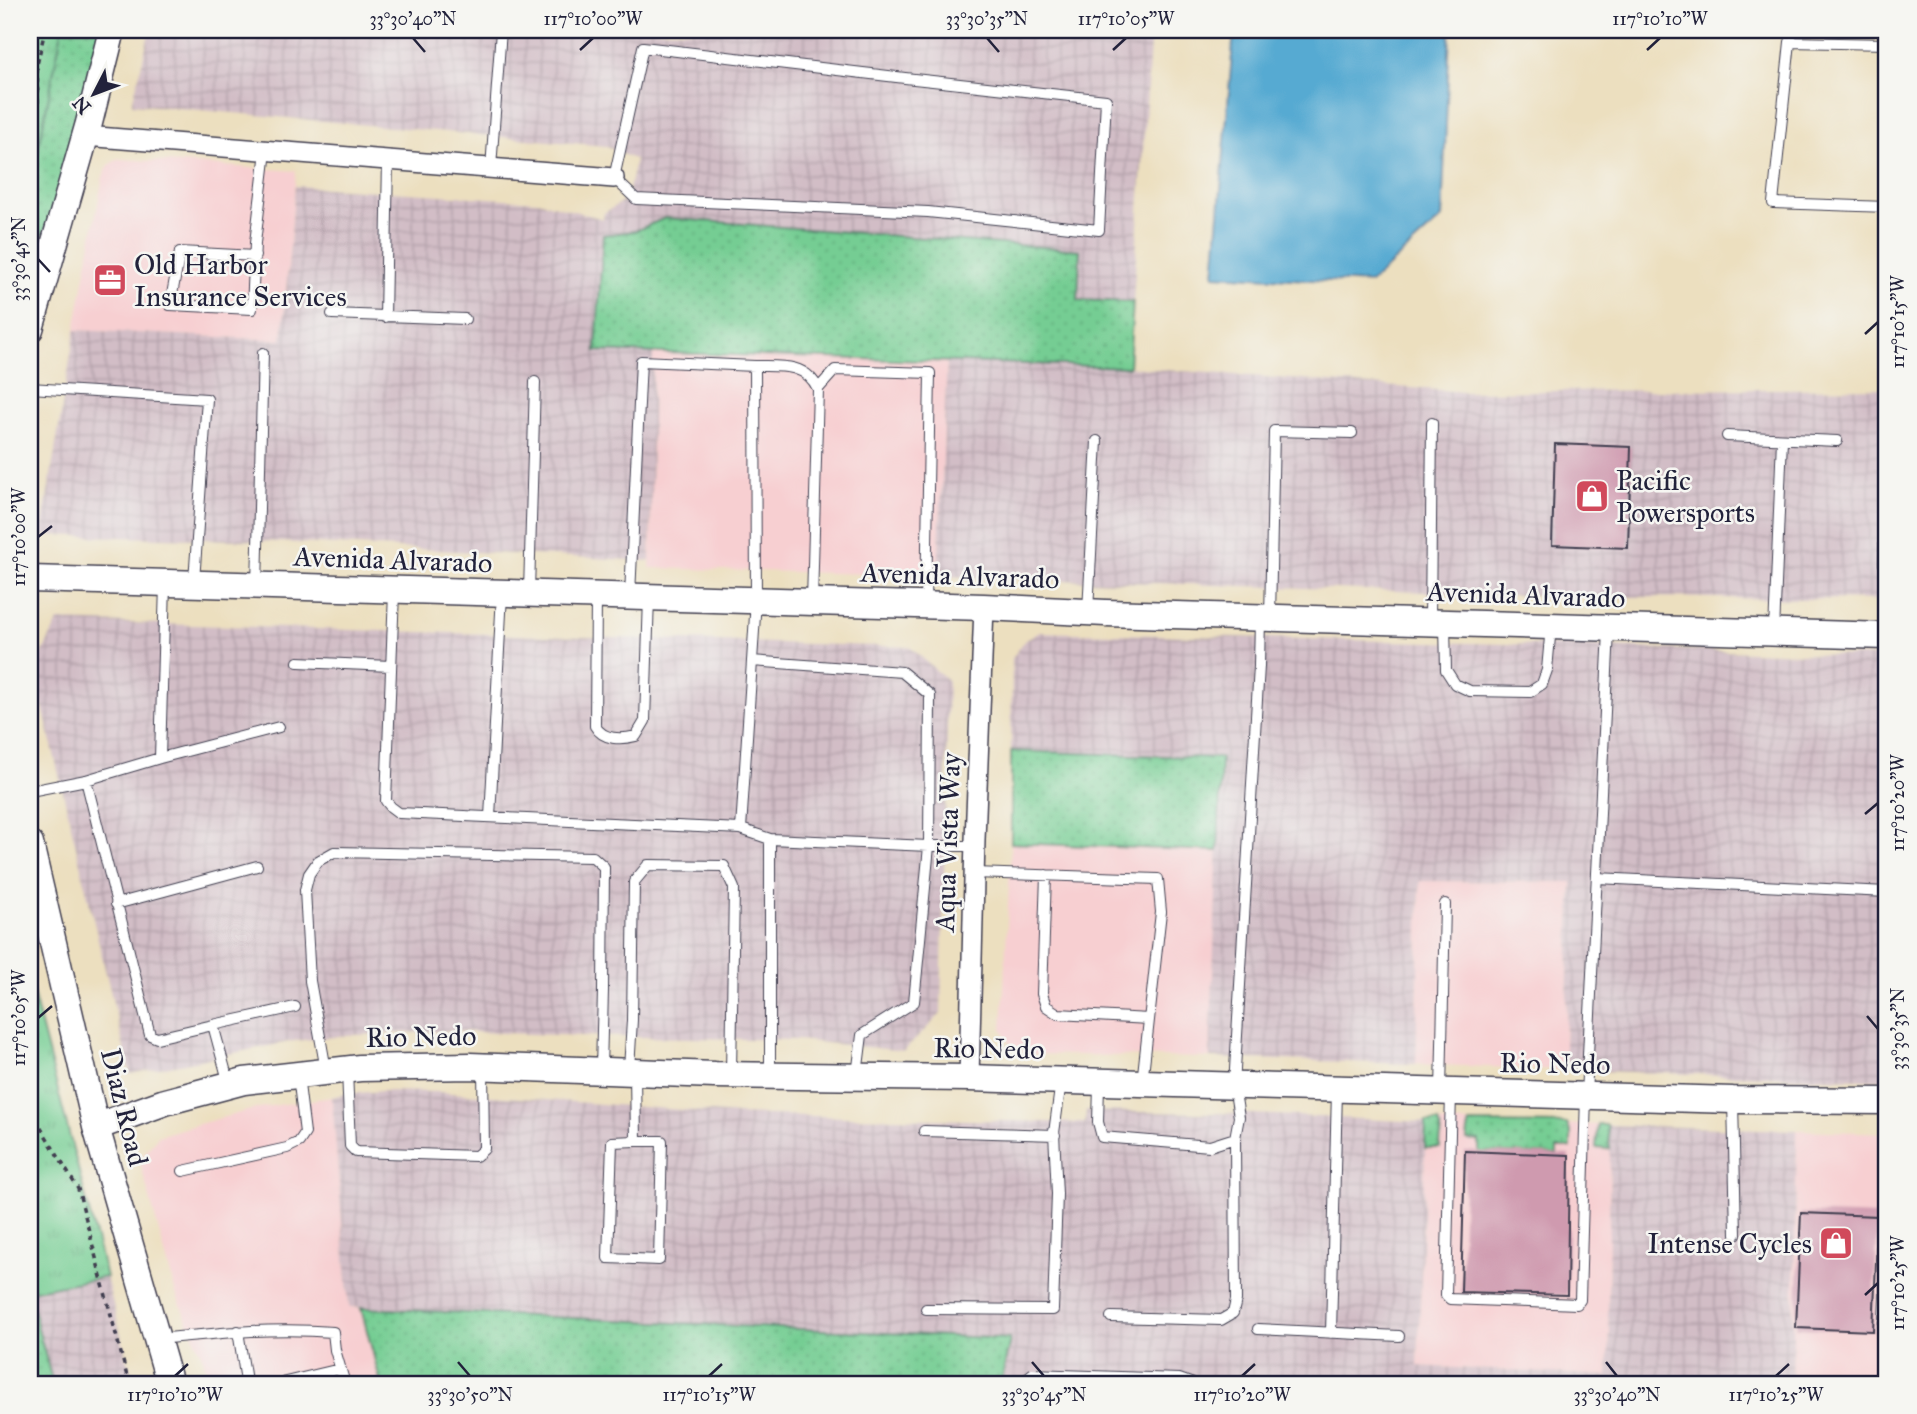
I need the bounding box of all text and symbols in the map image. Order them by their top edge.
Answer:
text: 33°30'40"N [369,8,457,30]
text: 117°10'00"W [544,8,643,30]
text: 33°30'35"N [946,8,1028,30]
text: 117°10'05"W [1078,8,1175,30]
text: 117°10'10"W [1612,8,1709,30]
north arrow [60,60,130,130]
text: N [68,91,96,119]
text: 33°30'45"N [8,216,30,302]
place label: Old Harbor Insurance Services [134,247,347,314]
office icon: Old Harbor Insurance Services [91,261,129,299]
text: 117°10'15"W [1887,275,1909,369]
place label: Pacific Powersports [1616,463,1755,530]
shop icon: Pacific Powersports [1573,477,1611,515]
text: 117°10'00"W [8,487,30,586]
street label: Avenida Alvarado [292,539,493,580]
street label: Avenida Alvarado [859,555,1060,596]
street label: Avenida Alvarado [1425,574,1626,615]
street label: Aqua Vista Way [927,751,968,933]
text: 117°10'20"W [1887,754,1909,852]
text: 117°10'05"W [8,969,30,1066]
text: 33°30'35"N [1887,988,1909,1070]
street label: Rio Nedo [365,1018,477,1055]
street label: Rio Nedo [933,1030,1045,1067]
street label: Diaz Road [93,1045,156,1170]
street label: Rio Nedo [1499,1045,1611,1082]
shop icon: Intense Cycles [1817,1224,1855,1262]
place label: Intense Cycles [1647,1226,1812,1261]
text: 117°10'25"W [1887,1235,1909,1330]
text: 117°10'10"W [127,1384,224,1406]
text: 33°30'50"N [427,1384,513,1406]
text: 117°10'15"W [662,1384,756,1406]
text: 33°30'45"N [1001,1384,1087,1406]
text: 117°10'20"W [1193,1384,1291,1406]
text: 33°30'40"N [1573,1384,1661,1406]
text: 117°10'25"W [1729,1384,1824,1406]

